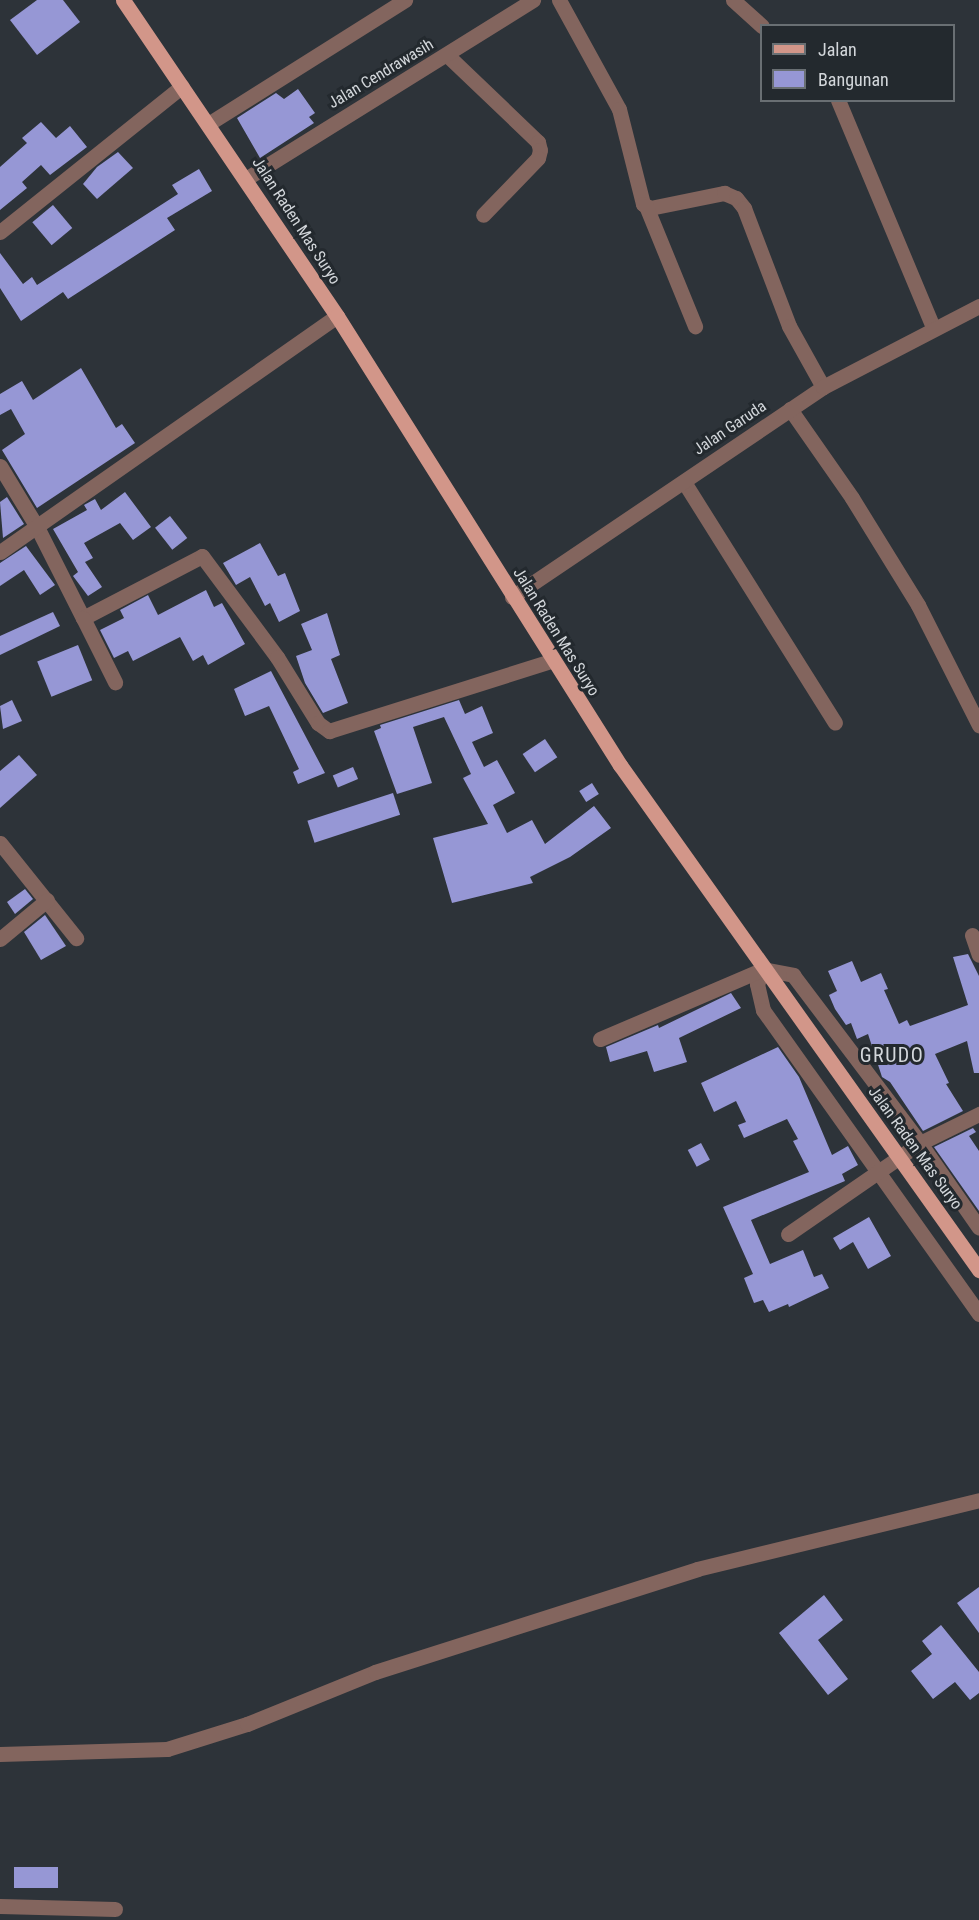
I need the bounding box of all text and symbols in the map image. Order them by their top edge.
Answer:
legend [760,24,955,102]
street label: Jalan Cendrawasih [325,35,437,113]
text: Jalan [818,39,857,60]
text: Bangunan [818,69,889,90]
street label: Jalan Raden Mas Suryo [248,154,344,288]
street label: Jalan Garuda [690,397,770,459]
street label: Jalan Raden Mas Suryo [509,564,603,700]
district label: GRUDO [860,1043,924,1067]
street label: Jalan Raden Mas Suryo [864,1083,966,1213]

